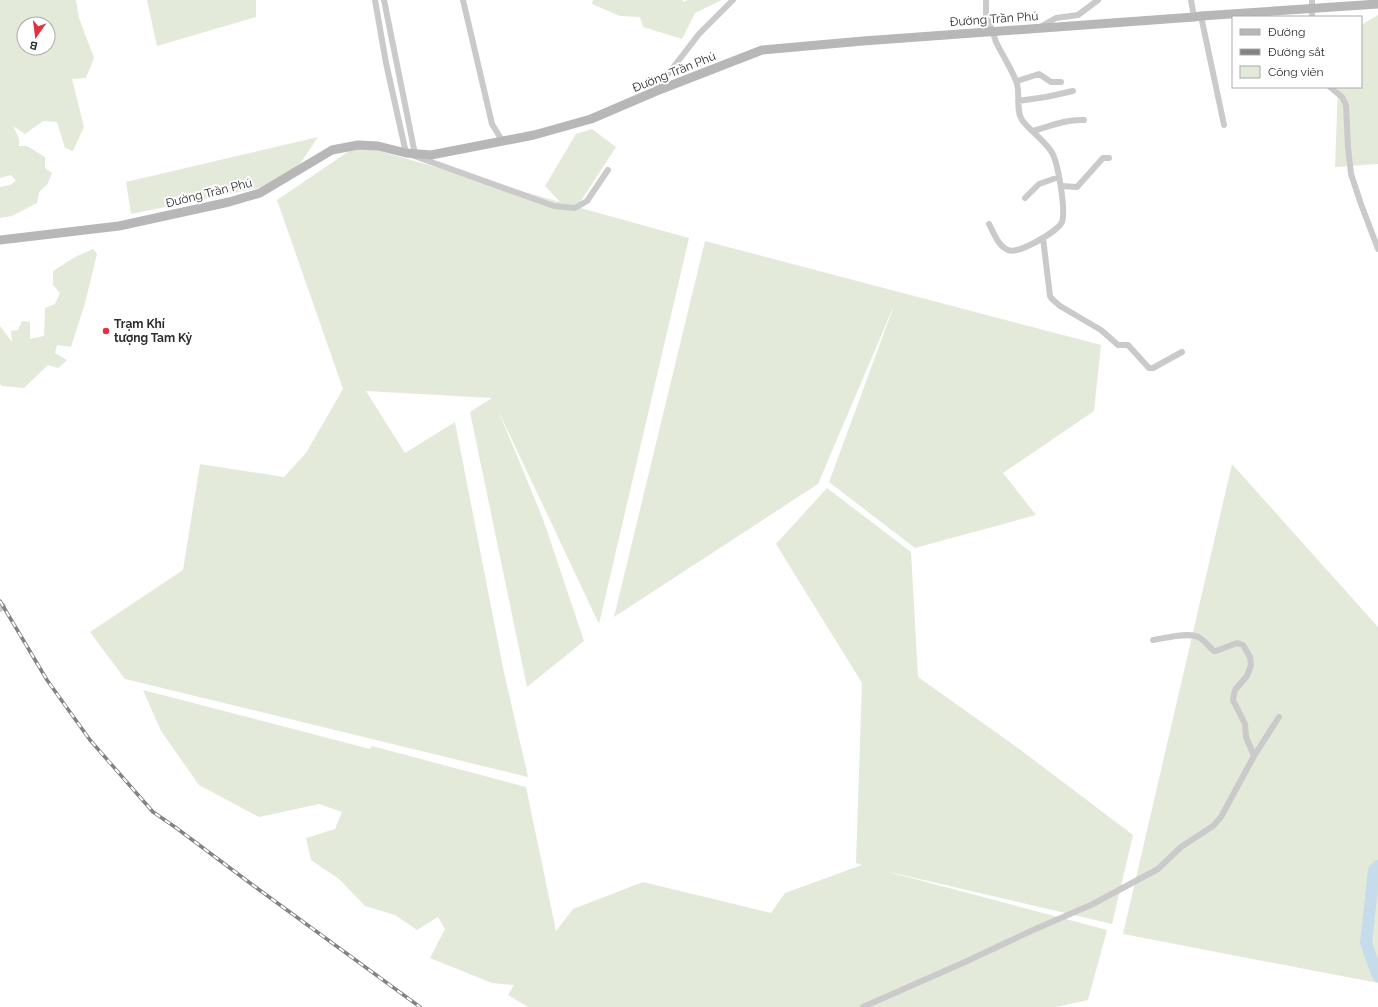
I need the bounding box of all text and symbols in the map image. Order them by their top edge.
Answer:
street label: Đường Trần Phú [949,9,1039,29]
north arrow [16,16,56,56]
legend [1232,16,1362,88]
text: Đường [1268,25,1305,39]
text: B [28,38,39,52]
text: Đường sắt [1268,45,1325,59]
street label: Đường Trần Phú [630,49,718,95]
text: Công viên [1268,65,1324,79]
street label: Đường Trần Phú [164,175,254,211]
place label: Trạm Khí tượng Tam Kỳ [114,317,193,345]
marker: Trạm Khí tượng Tam Kỳ [101,326,111,336]

